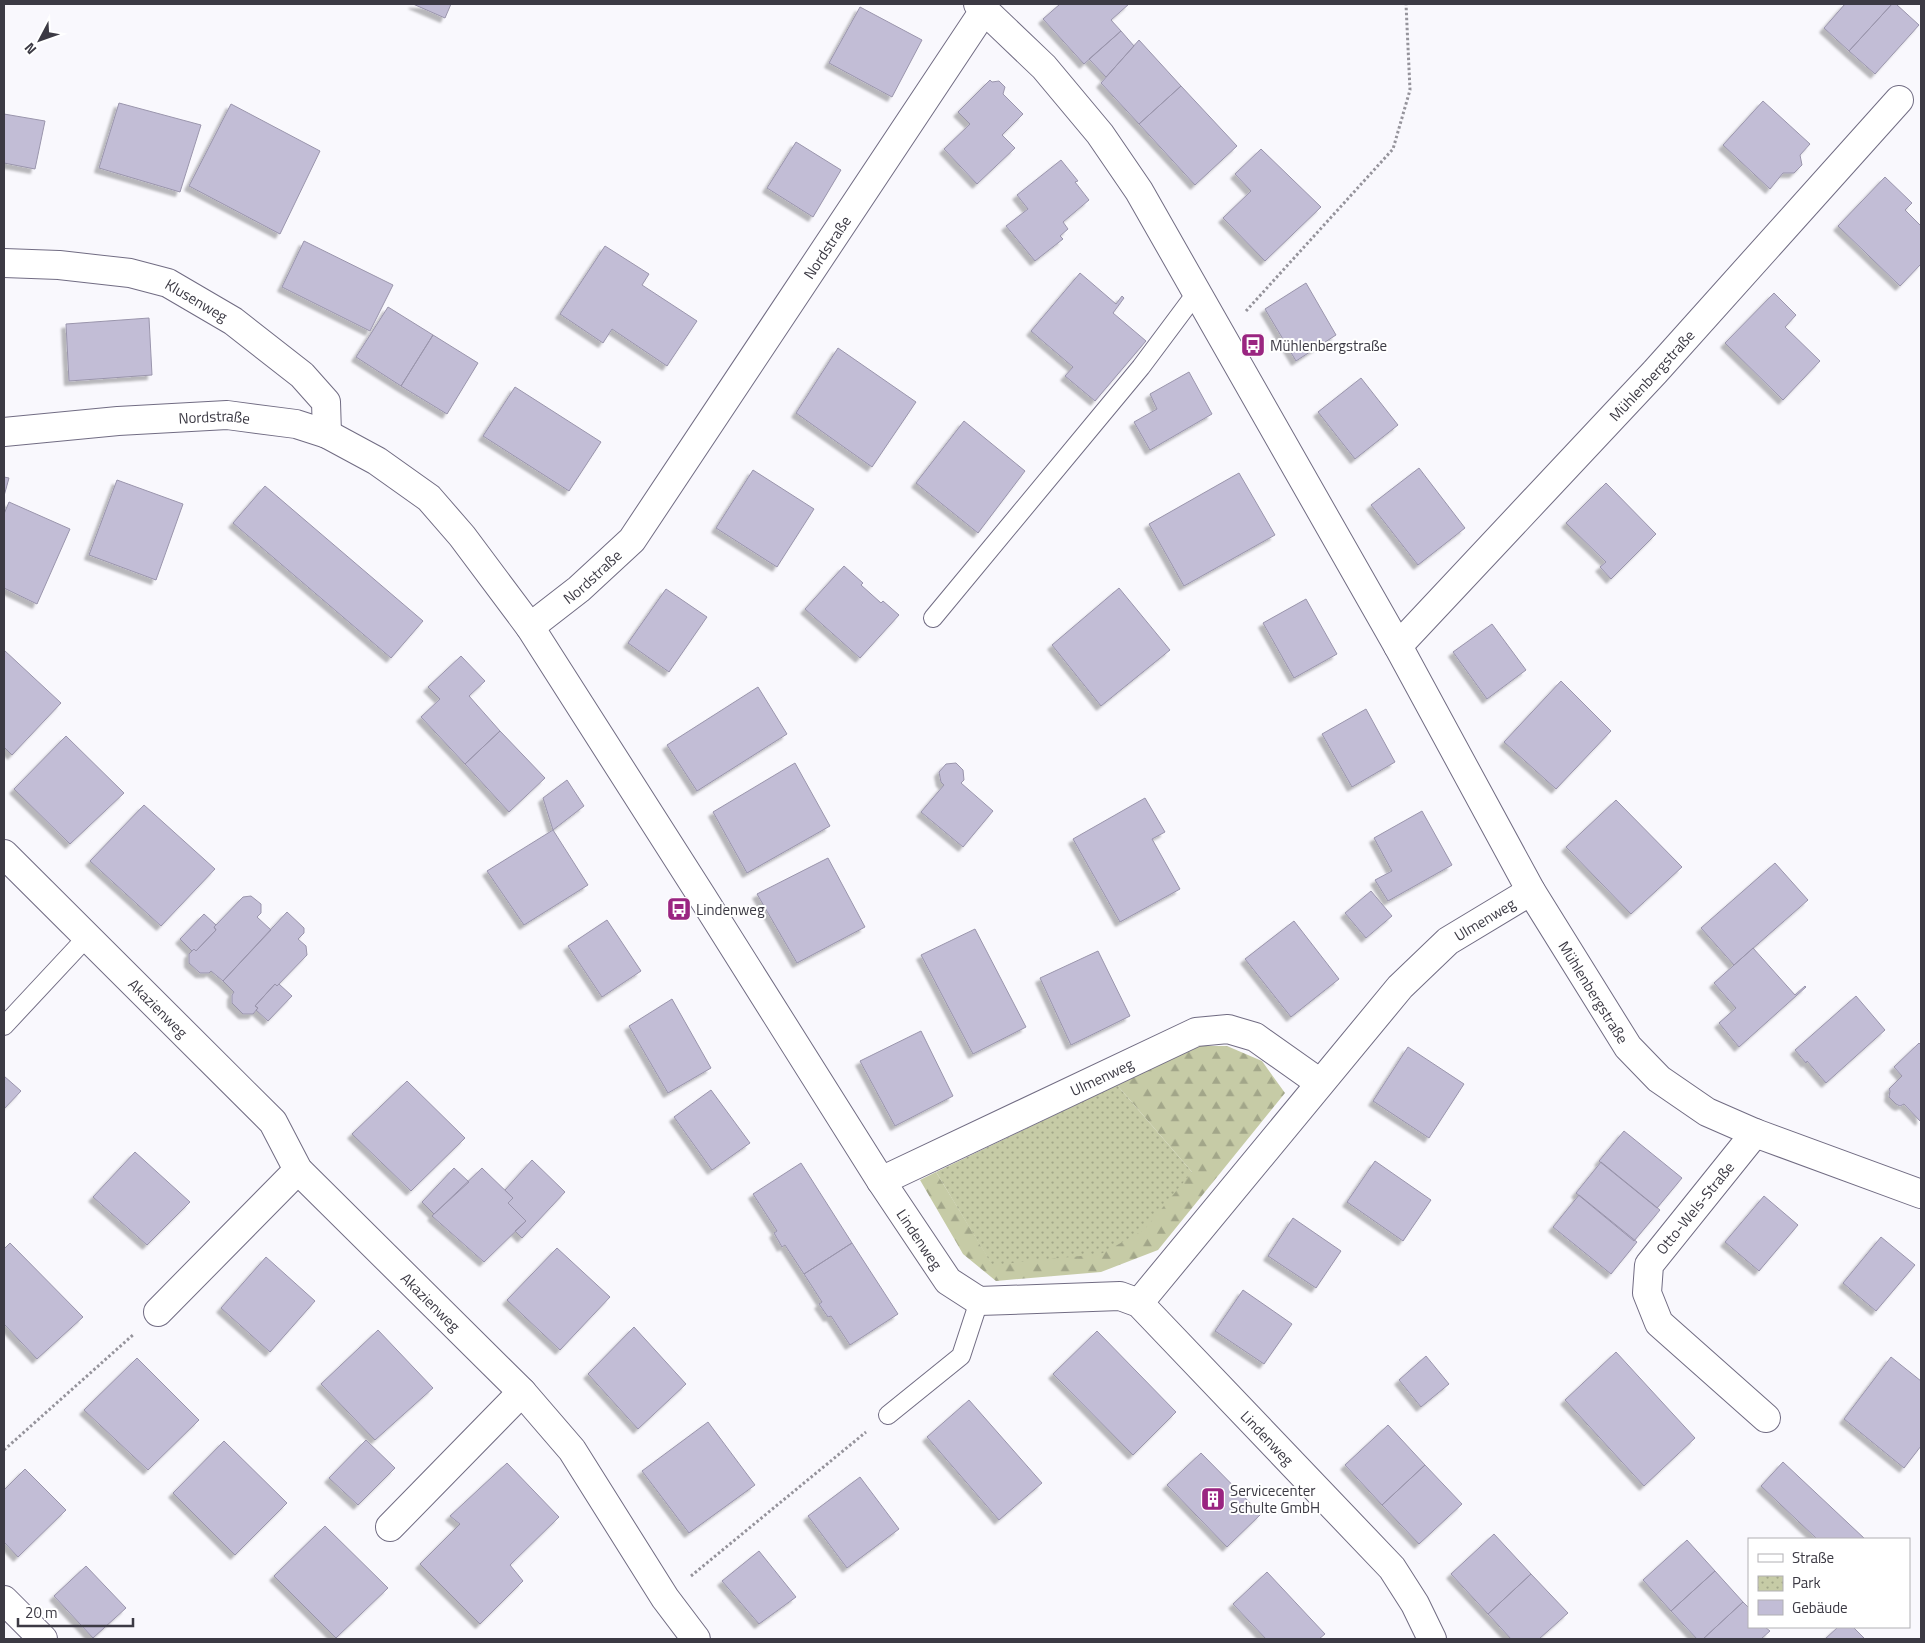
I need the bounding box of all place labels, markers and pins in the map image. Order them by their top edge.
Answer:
bus stop icon: Mühlenbergstraße [1240,332,1266,358]
place label: Mühlenbergstraße [1270,334,1387,357]
bus stop icon: Lindenweg [666,896,692,922]
place label: Lindenweg [696,898,765,921]
place label: Servicecenter Schulte GmbH [1230,1479,1320,1519]
building icon: Servicecenter Schulte GmbH [1200,1486,1226,1512]

